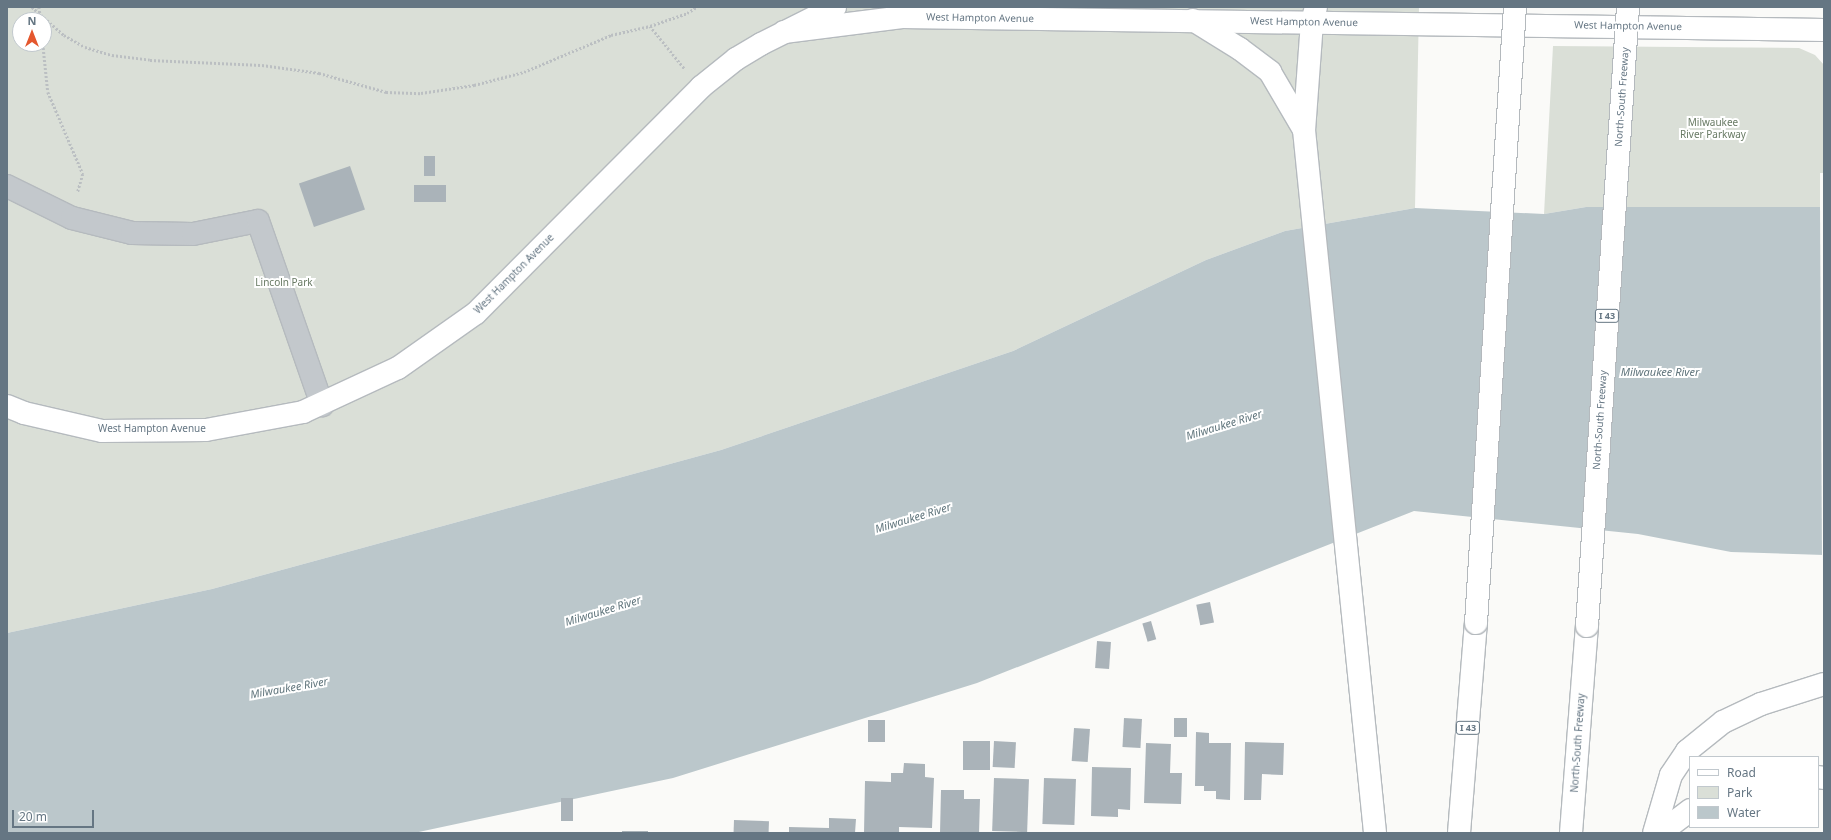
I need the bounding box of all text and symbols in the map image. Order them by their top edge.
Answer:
street label: West Hampton Avenue [926,11,1034,25]
north arrow [12,12,52,52]
text: N [28,13,36,28]
street label: West Hampton Avenue [1250,15,1358,29]
street label: West Hampton Avenue [1574,19,1682,33]
street label: North-South Freeway [1613,47,1631,147]
park label: Milwaukee River Parkway [1680,116,1746,140]
street label: West Hampton Avenue [472,232,556,316]
park label: Lincoln Park [255,277,313,289]
road number: I 43 [1594,309,1620,323]
water label: Milwaukee River [1621,365,1699,379]
street label: North-South Freeway [1591,370,1609,470]
water label: Milwaukee River [1184,407,1264,443]
street label: West Hampton Avenue [98,423,206,435]
water label: Milwaukee River [873,500,953,536]
water label: Milwaukee River [563,593,643,629]
water label: Milwaukee River [249,675,329,701]
street label: North-South Freeway [1569,693,1587,793]
road number: I 43 [1455,721,1481,735]
legend [1689,756,1819,828]
text: Road [1727,764,1756,781]
text: Park [1727,784,1752,801]
scale bar [14,802,96,828]
text: Water [1727,804,1761,821]
text: 20 m [19,808,47,825]

